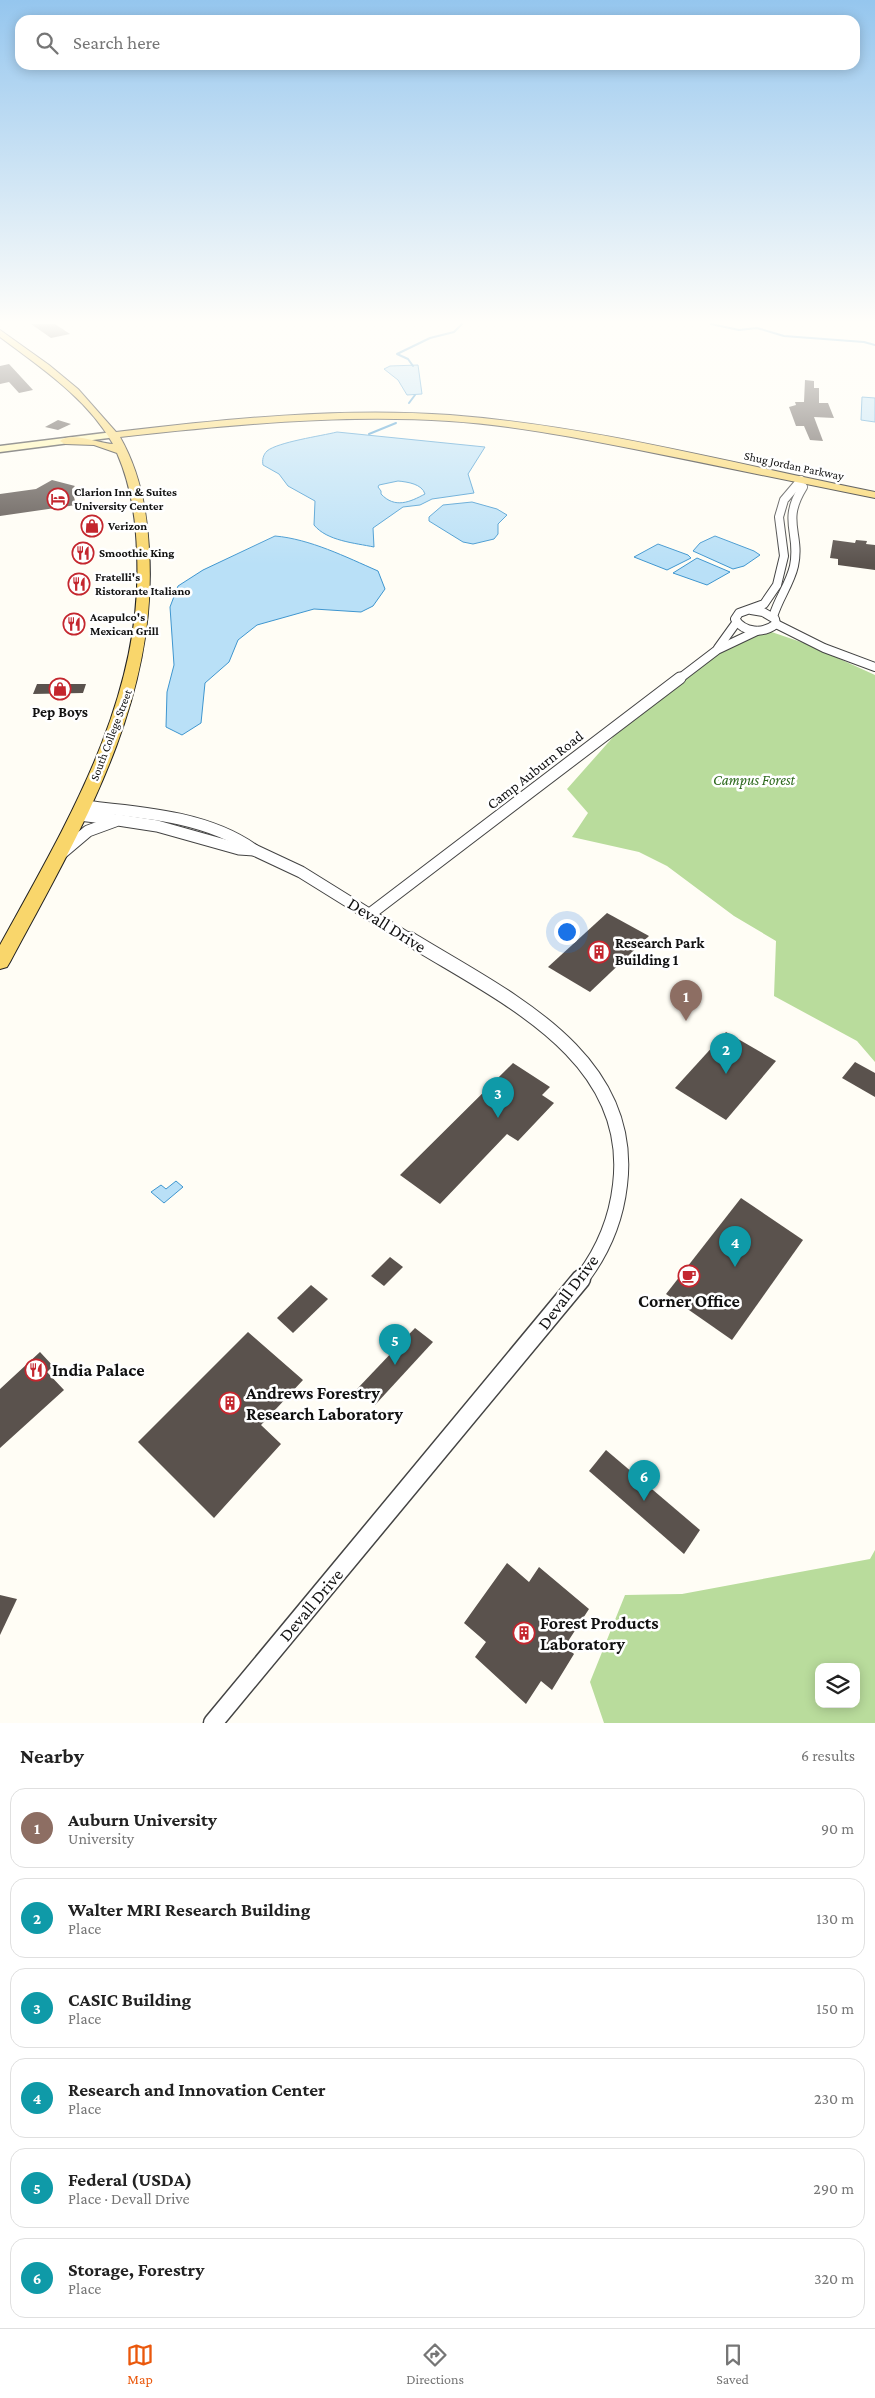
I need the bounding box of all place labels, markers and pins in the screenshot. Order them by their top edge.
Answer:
place label: Clarion Inn & Suites University Center [74,485,177,513]
hotel icon: Clarion Inn & Suites University Center [46,487,70,511]
shop icon: Verizon [80,514,104,538]
place label: Verizon [107,519,147,533]
restaurant icon: Smoothie King [71,541,95,565]
place label: Smoothie King [99,546,174,560]
place label: Fratelli's Ristorante Italiano [95,570,191,598]
restaurant icon: Fratelli's Ristorante Italiano [67,572,91,596]
place label: Acapulco's Mexican Grill [89,610,159,638]
restaurant icon: Acapulco's Mexican Grill [62,612,86,636]
shop icon: Pep Boys [48,677,72,701]
place label: Pep Boys [32,704,88,720]
place label: Research Park Building 1 [615,935,705,968]
building icon: Research Park Building 1 [587,940,611,964]
pin: 1 [670,980,702,1021]
pin: 2 [710,1033,742,1074]
pin: 3 [482,1077,514,1118]
pin: 4 [719,1226,751,1267]
cafe icon: Corner Office [677,1264,701,1288]
place label: Corner Office [638,1291,740,1311]
pin: 5 [379,1324,411,1365]
restaurant icon: India Palace [24,1358,48,1382]
place label: India Palace [52,1360,145,1380]
place label: Andrews Forestry Research Laboratory [245,1383,403,1424]
building icon: Andrews Forestry Research Laboratory [218,1391,242,1415]
pin: 6 [628,1460,660,1501]
place label: Forest Products Laboratory [540,1613,658,1654]
building icon: Forest Products Laboratory [512,1621,536,1645]

